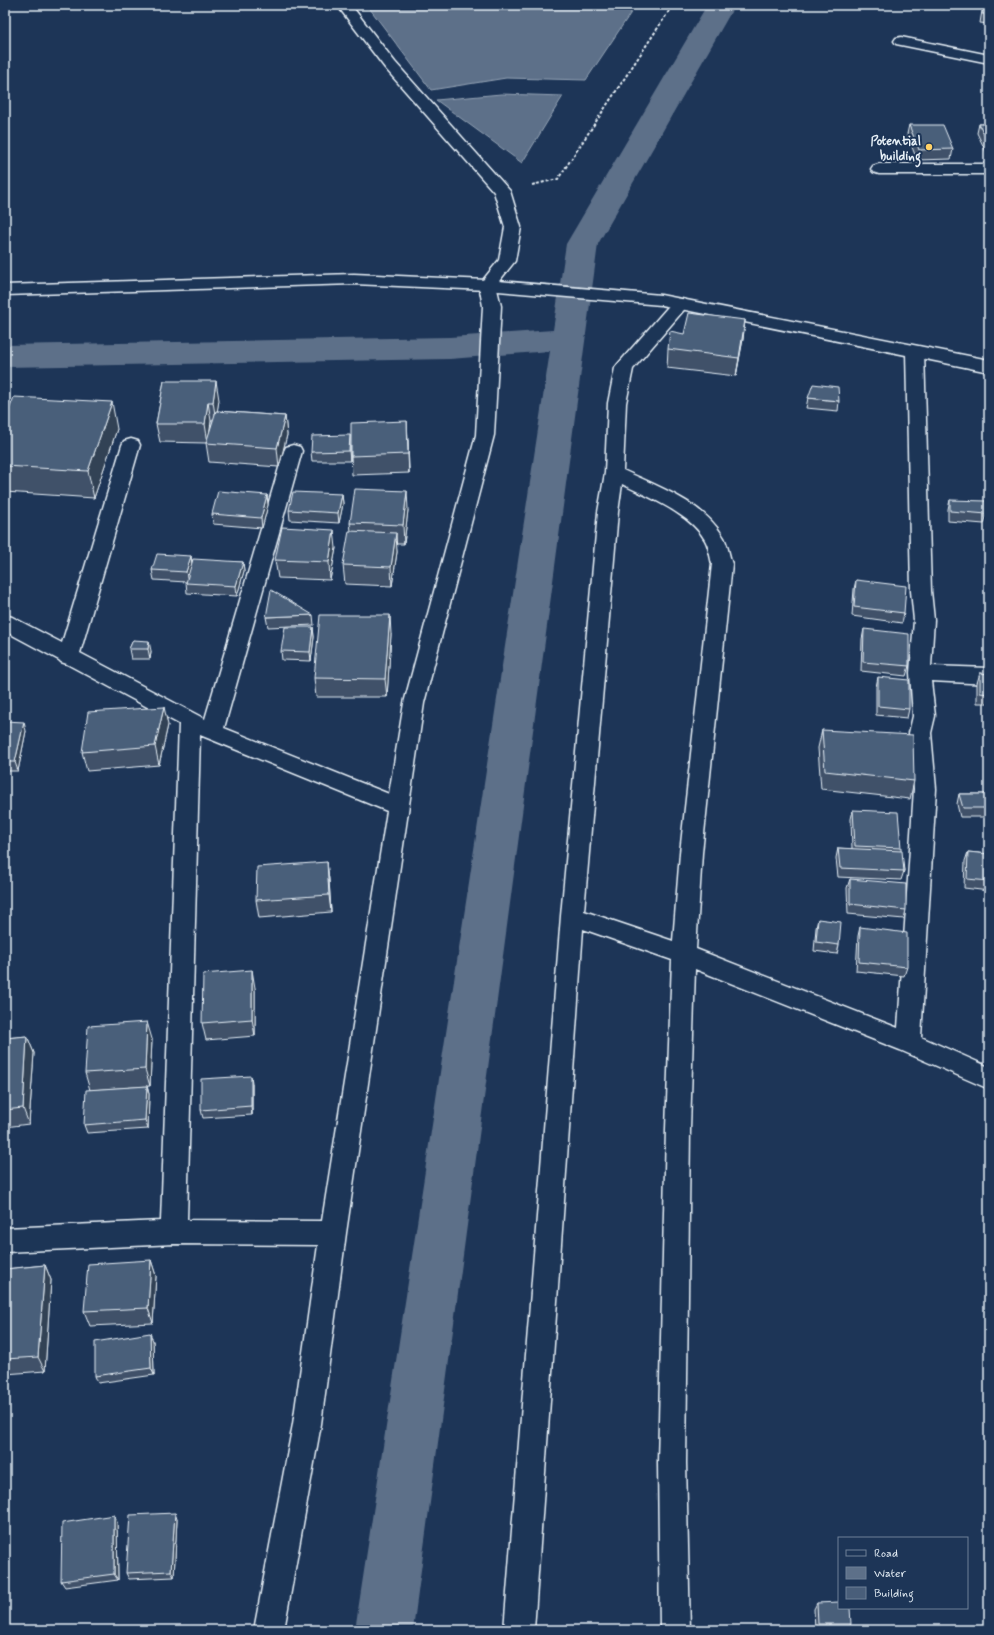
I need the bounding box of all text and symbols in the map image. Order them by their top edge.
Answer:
place label: Potential building [871,133,921,168]
marker: Potential building [924,142,934,152]
legend [838,1537,968,1609]
text: Road [874,1546,898,1562]
text: Water [874,1566,906,1582]
text: Building [874,1586,914,1603]

